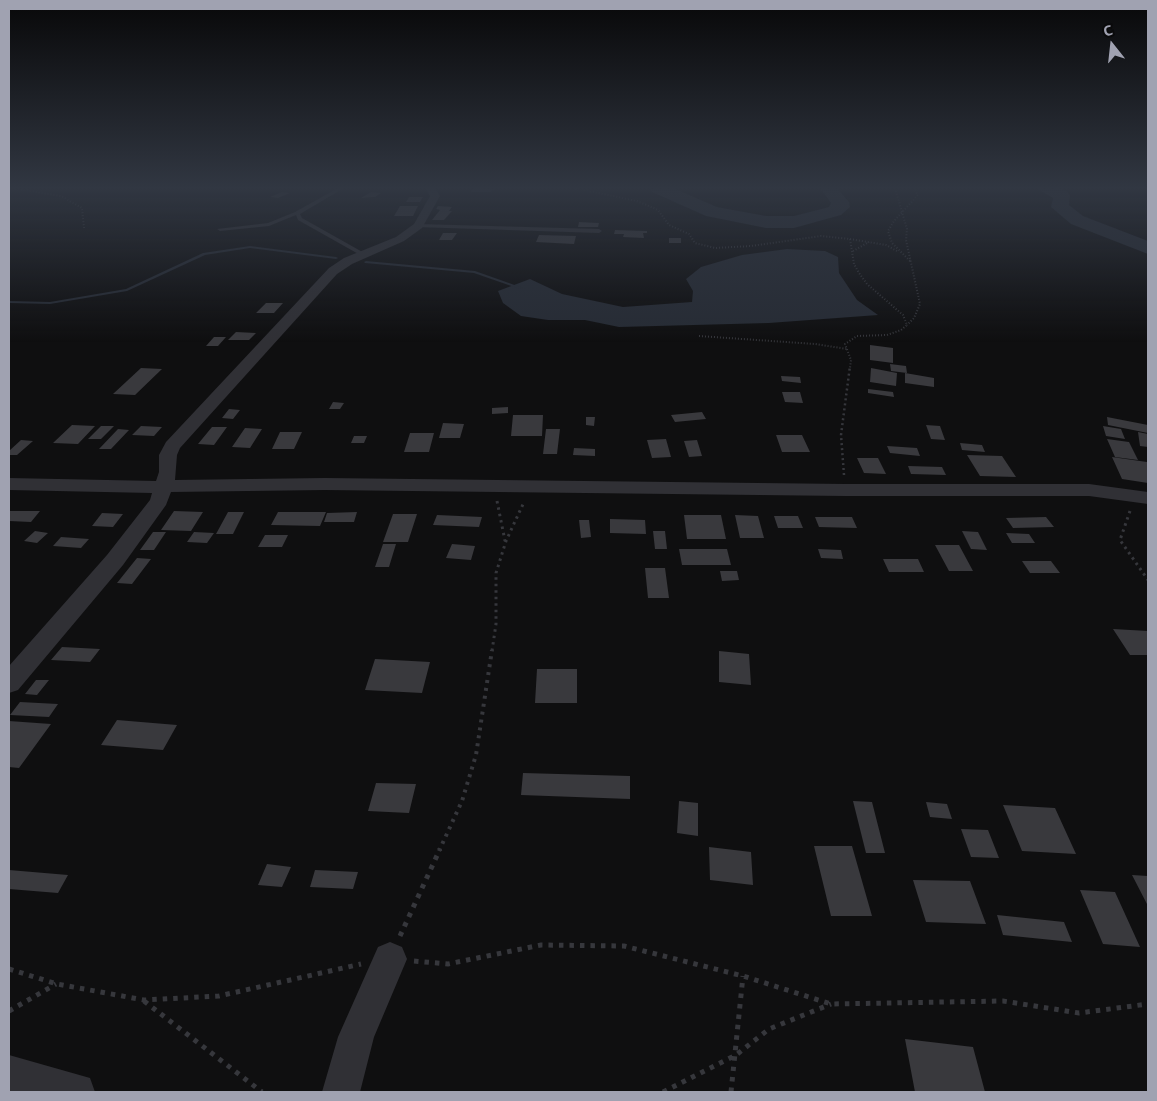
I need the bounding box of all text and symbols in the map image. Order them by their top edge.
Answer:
north arrow [1087,20,1137,70]
text: С [1101,20,1115,40]

